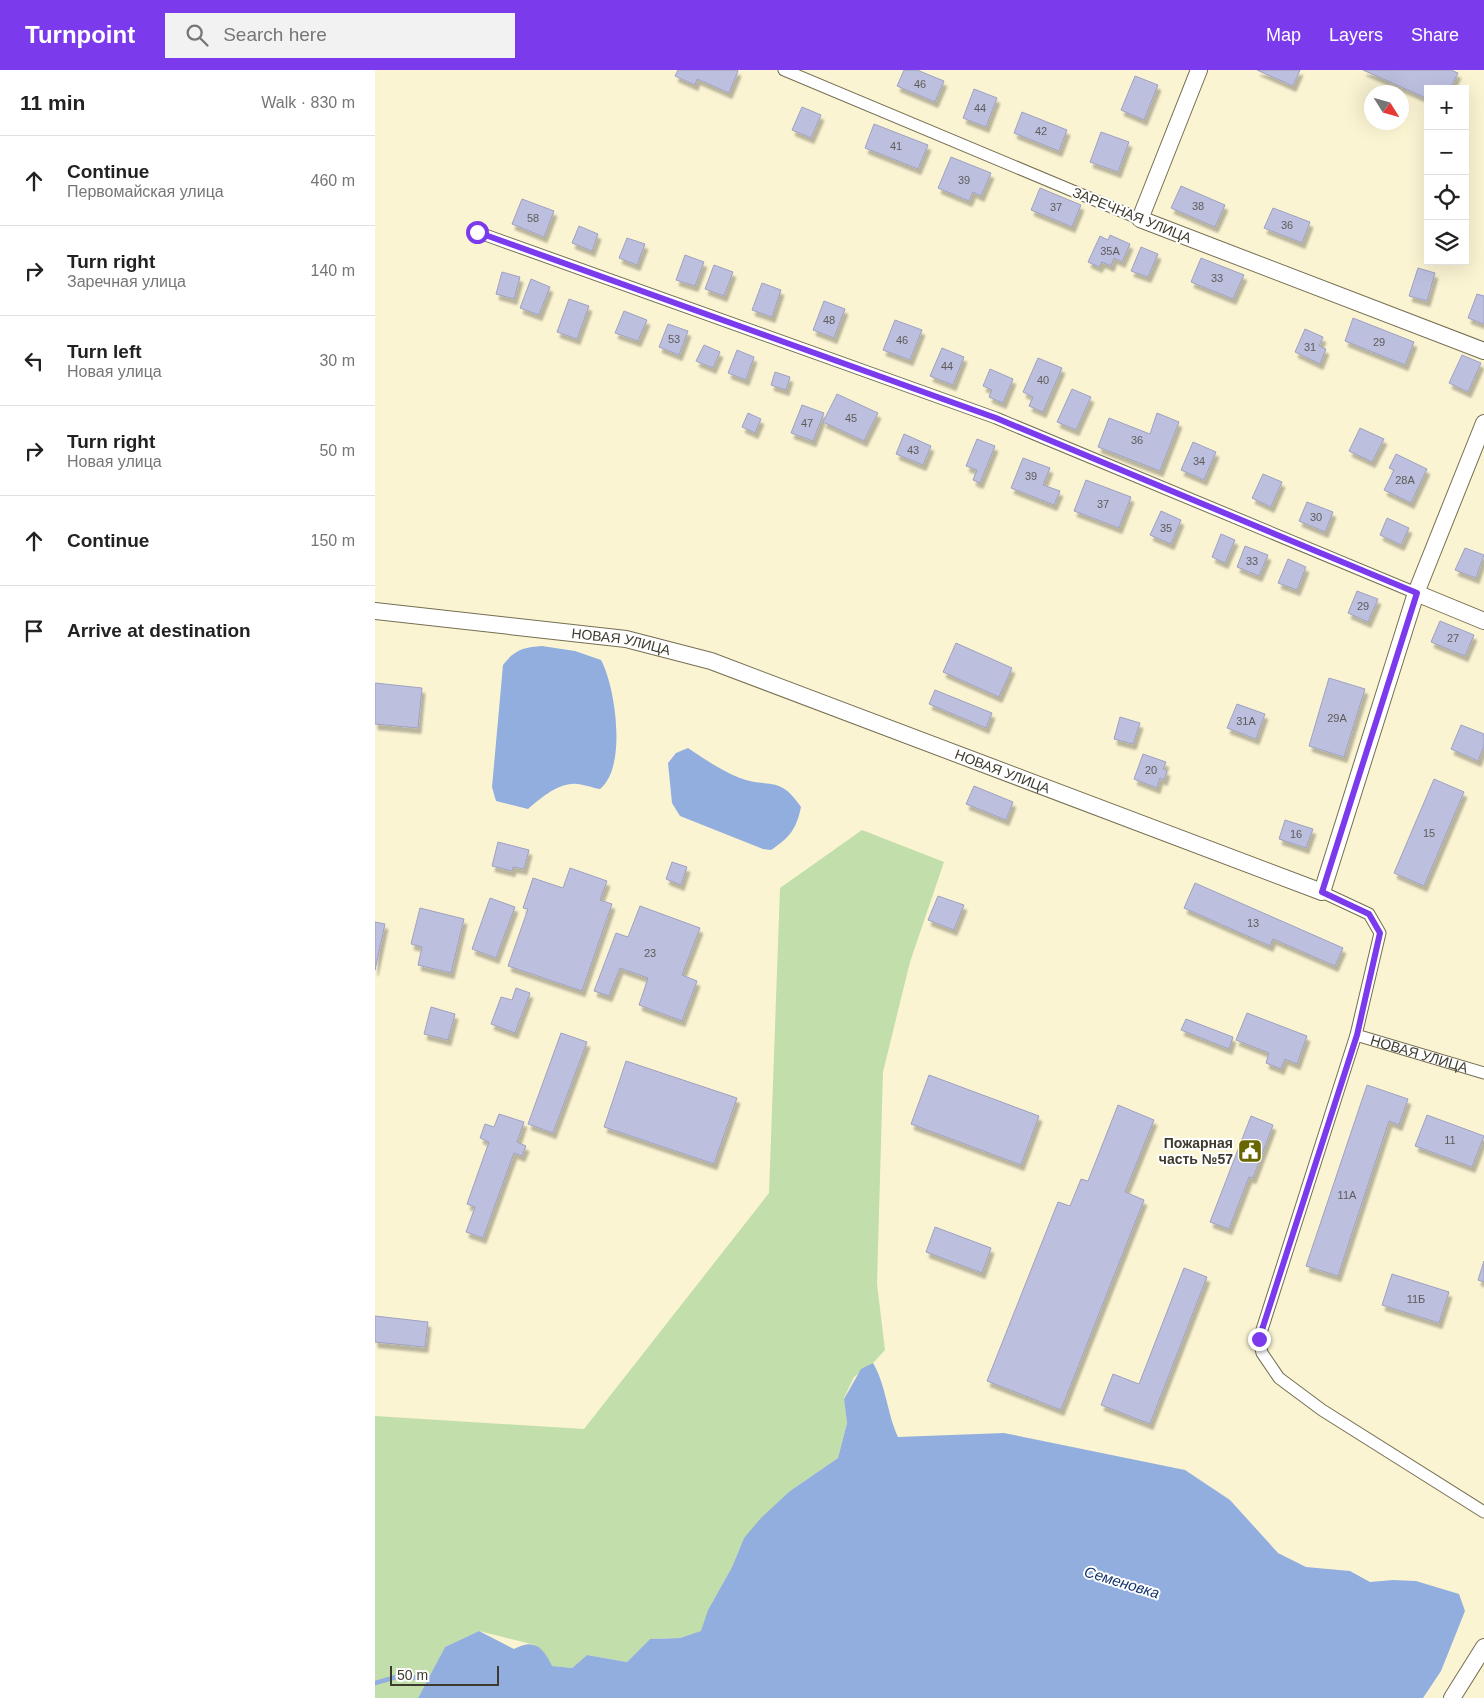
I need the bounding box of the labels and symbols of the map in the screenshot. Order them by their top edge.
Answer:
house number: 46 [914,78,926,90]
north arrow [1364,85,1409,130]
house number: 44 [974,102,986,114]
house number: 42 [1035,125,1047,137]
house number: 41 [890,140,902,152]
house number: 39 [958,174,970,186]
street label: ЗАРЕЧНАЯ УЛИЦА [1070,184,1194,246]
house number: 38 [1192,200,1204,212]
house number: 37 [1050,201,1062,213]
house number: 58 [527,212,539,224]
house number: 36 [1281,219,1293,231]
route start [466,221,489,244]
house number: 35А [1100,245,1120,257]
house number: 33 [1211,272,1223,284]
house number: 48 [823,314,835,326]
house number: 53 [668,333,680,345]
house number: 46 [896,334,908,346]
house number: 29 [1373,336,1385,348]
house number: 31 [1304,341,1316,353]
house number: 44 [941,360,953,372]
house number: 40 [1037,374,1049,386]
house number: 45 [845,412,857,424]
house number: 47 [801,417,813,429]
house number: 36 [1131,434,1143,446]
house number: 43 [907,444,919,456]
house number: 34 [1193,455,1205,467]
house number: 39 [1025,470,1037,482]
house number: 28А [1395,474,1415,486]
house number: 37 [1097,498,1109,510]
house number: 30 [1310,511,1322,523]
house number: 35 [1160,522,1172,534]
house number: 33 [1246,555,1258,567]
house number: 29 [1357,600,1369,612]
street label: НОВАЯ УЛИЦА [571,625,673,658]
house number: 27 [1447,632,1459,644]
house number: 29А [1327,712,1347,724]
house number: 31А [1236,715,1256,727]
street label: НОВАЯ УЛИЦА [953,746,1053,797]
house number: 20 [1145,764,1157,776]
house number: 15 [1423,827,1435,839]
house number: 16 [1290,828,1302,840]
house number: 13 [1247,917,1259,929]
house number: 23 [644,947,656,959]
street label: НОВАЯ УЛИЦА [1369,1032,1470,1076]
house number: 11 [1444,1134,1456,1146]
place label: Пожарная часть №57 [1159,1135,1233,1167]
public building icon: Пожарная часть №57 [1237,1138,1263,1164]
house number: 11А [1338,1189,1357,1201]
house number: 11Б [1407,1293,1425,1305]
route end [1248,1328,1271,1351]
water label: Семеновка [1082,1563,1162,1601]
scale bar [390,1663,499,1686]

